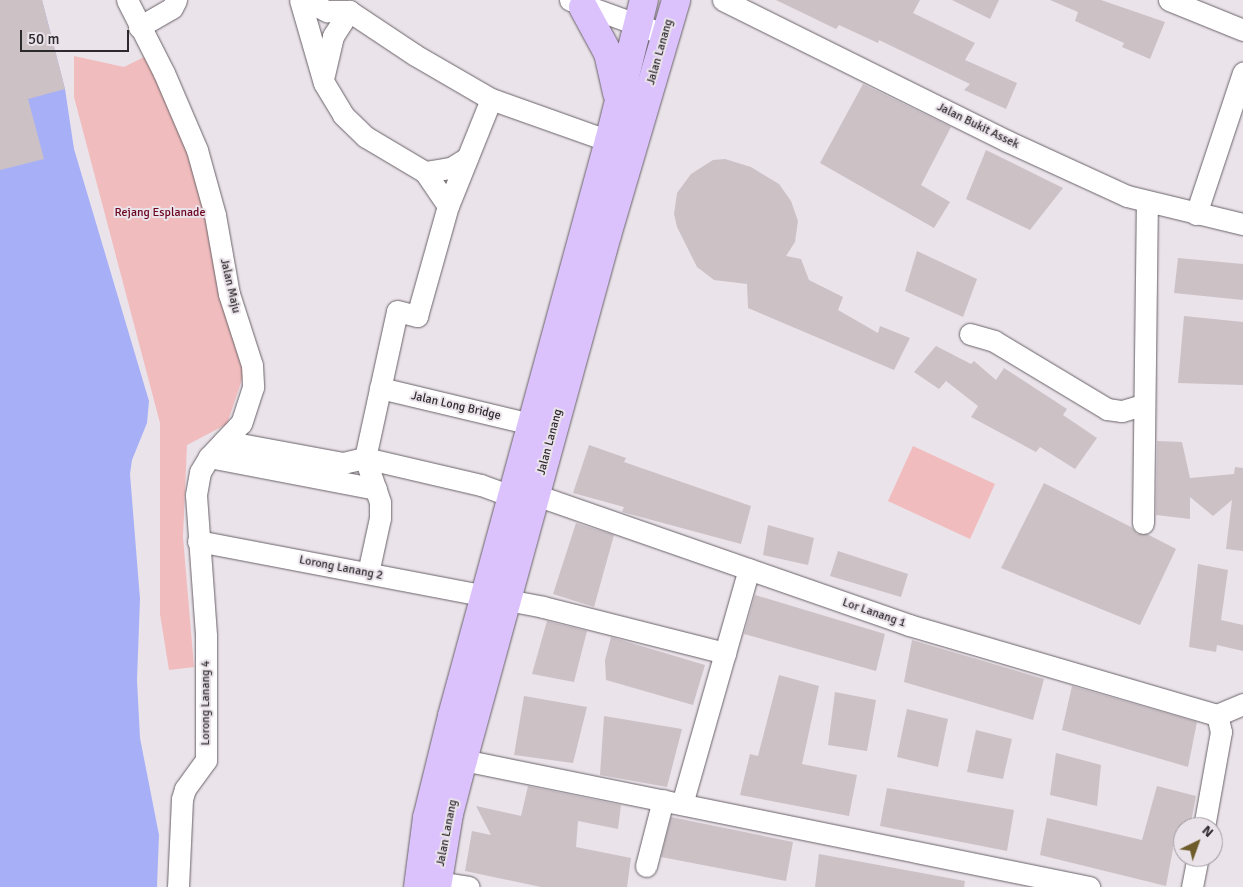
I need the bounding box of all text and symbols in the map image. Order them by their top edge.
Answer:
street label: Jalan Lanang [644,17,676,87]
scale bar [22,20,131,52]
text: 50 m [28,30,59,48]
street label: Jalan Bukit Assek [935,100,1021,152]
park label: Rejang Esplanade [115,206,205,220]
street label: Jalan Maju [217,257,243,315]
street label: Jalan Long Bridge [410,389,502,423]
street label: Jalan Lanang [534,407,566,477]
street label: Lorong Lanang 2 [298,553,384,583]
street label: Lor Lanang 1 [840,595,908,631]
street label: Lorong Lanang 4 [199,660,213,746]
street label: Jalan Lanang [433,798,461,868]
north arrow [1173,817,1223,867]
text: N [1198,822,1217,841]

